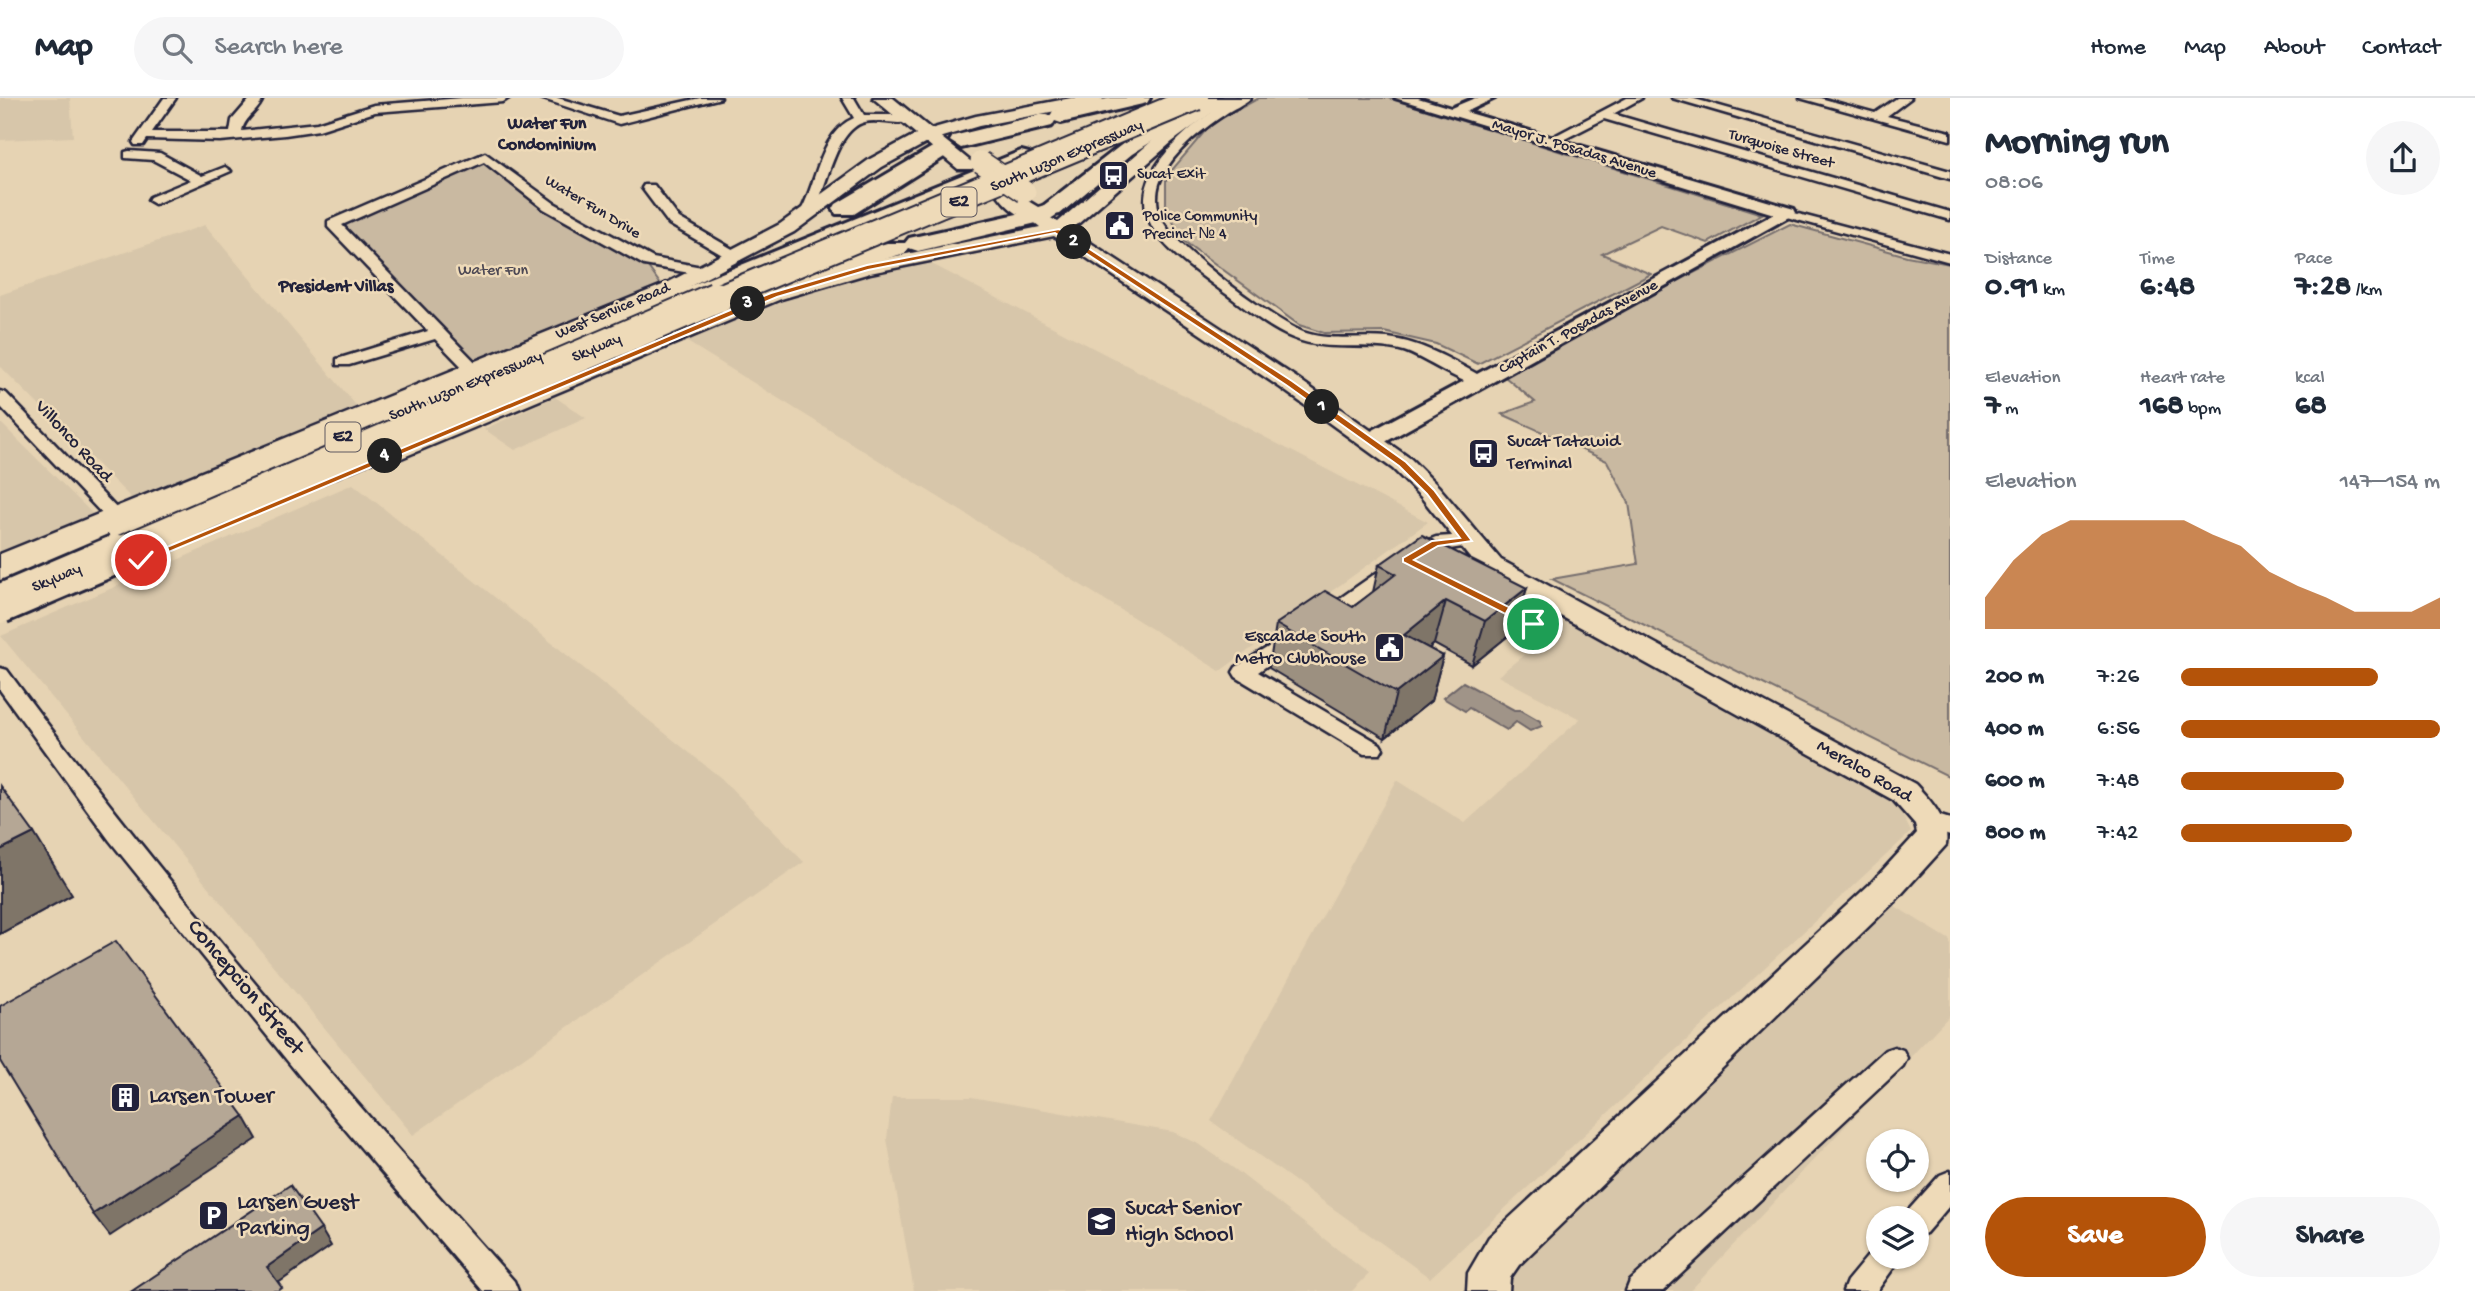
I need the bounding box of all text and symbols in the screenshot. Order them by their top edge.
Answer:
search box [134,17,624,80]
text: Map [35,29,92,67]
icon: search [158,29,196,67]
text: Search here [214,33,343,64]
text: Home [2090,34,2146,63]
text: Map [2184,34,2226,63]
text: About [2264,34,2324,63]
text: Contact [2362,34,2440,63]
district label: Water Fun Condominium [497,114,596,156]
street label: South Luzon Expressway [988,116,1146,198]
street label: Mayor J. Posadas Avenue [1490,116,1659,184]
button: share [2366,121,2440,195]
text: Morning run [1985,122,2169,166]
street label: Turquoise Street [1725,126,1837,175]
bus stop icon: Sucat Exit [1097,158,1131,192]
place label: Sucat Exit [1137,166,1206,185]
text: 08:06 [1985,170,2043,197]
street label: Water Fun Drive [541,172,644,245]
road number: E2 [942,188,976,217]
place label: Police Community Precinct № 4 [1142,208,1257,245]
public building icon: Police Community Precinct № 4 [1103,209,1137,243]
pin: 2 [1056,225,1092,260]
text: 2 [1069,230,1078,253]
text: Distance [1985,248,2052,271]
text: Time [2140,248,2175,271]
text: Pace [2295,248,2332,271]
park label: Water Fun [458,262,528,281]
text: 0.91 [1985,271,2039,306]
text: 6:48 [2140,271,2195,306]
text: 7:28 [2295,271,2351,306]
street label: Captain T. Posadas Avenue [1496,276,1662,380]
district label: President Villas [278,277,395,298]
street label: West Service Road [553,279,675,345]
text: km [2039,279,2065,302]
text: /km [2351,279,2382,302]
pin: 3 [730,286,766,322]
text: 3 [743,292,752,315]
street label: Skyway [570,330,625,368]
street label: South Luzon Expressway [387,348,545,426]
text: Elevation [1985,367,2061,390]
text: Heart rate [2140,367,2225,390]
text: kcal [2295,367,2325,390]
pin: 1 [1304,390,1340,424]
text: 7 [1985,390,2001,425]
text: 168 [2140,390,2184,425]
text: 68 [2295,390,2327,425]
street label: Villonco Road [28,395,118,489]
text: 1 [1318,395,1325,418]
text: m [2001,398,2019,421]
text: bpm [2184,398,2221,421]
road number: E2 [326,422,360,452]
place label: Sucat Tatawid Terminal [1506,431,1622,476]
bus stop icon: Sucat Tatawid Terminal [1467,436,1501,470]
pin: 4 [368,438,402,474]
text: 4 [380,444,389,467]
text: Elevation [1985,469,2076,496]
text: 147–154 m [2340,469,2440,496]
pin [111,530,171,590]
icon: check [122,541,160,579]
street label: Skyway [30,560,85,598]
pin [1503,594,1563,654]
icon: arrive [1514,605,1552,643]
place label: Escalade South Metro Clubhouse [1235,626,1366,671]
public building icon: Escalade South Metro Clubhouse [1372,631,1406,665]
text: 200 m [1985,664,2044,691]
text: 7:26 [2097,664,2139,691]
text: 400 m [1985,716,2044,743]
text: 6:56 [2097,716,2140,743]
street label: Meralco Road [1812,735,1918,810]
text: 600 m [1985,768,2045,795]
text: 7:48 [2097,768,2140,795]
text: 800 m [1985,820,2046,847]
text: 7:42 [2097,820,2138,847]
street label: Concepcion Street [180,915,311,1063]
building icon: Larsen Tower [109,1080,143,1114]
place label: Larsen Tower [149,1084,276,1111]
map controls [1866,1129,1929,1269]
button: locate [1866,1129,1929,1192]
place label: Larsen Guest Parking [236,1190,360,1243]
place label: Sucat Senior High School [1125,1196,1242,1249]
button: Save [1985,1197,2206,1277]
button: Share [2220,1197,2440,1277]
parking icon: Larsen Guest Parking [197,1199,231,1233]
school or university icon: Sucat Senior High School [1085,1205,1119,1239]
button: layers [1866,1206,1929,1269]

